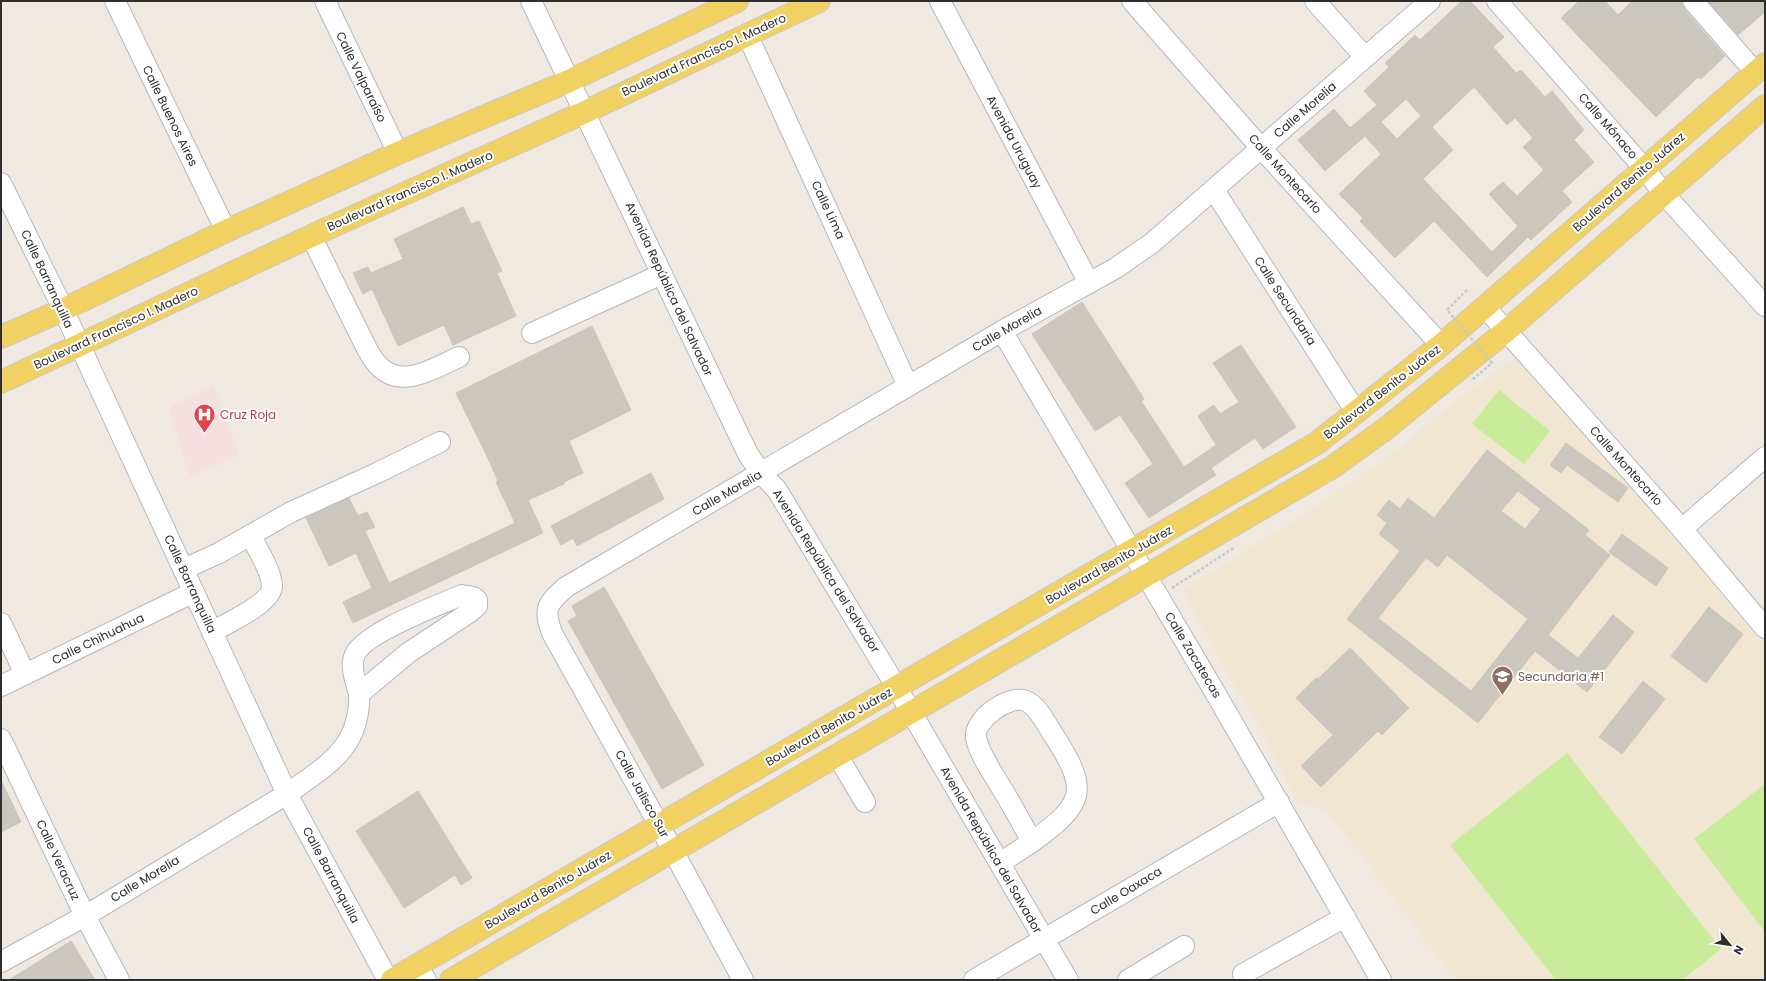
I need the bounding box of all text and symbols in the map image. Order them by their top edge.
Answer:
street label: Boulevard Francisco I. Madero [619,9,789,100]
street label: Calle Valparaíso [332,29,391,125]
street label: Calle Buenos Aires [139,62,202,169]
street label: Calle Morelia [1270,78,1340,142]
street label: Calle Mónaco [1575,89,1642,163]
street label: Avenida Uruguay [983,92,1046,192]
street label: Boulevard Benito Juárez [1569,128,1689,235]
street label: Calle Montecarlo [1245,130,1326,217]
street label: Boulevard Francisco I. Madero [324,146,496,235]
street label: Calle Lima [808,178,849,242]
street label: Avenida República del Salvador [622,199,718,379]
street label: Calle Barranquilla [17,227,78,331]
street label: Calle Secundaria [1250,253,1321,348]
street label: Boulevard Francisco I. Madero [31,282,201,373]
street label: Calle Morelia [969,302,1045,355]
street label: Boulevard Benito Juárez [1320,341,1444,443]
hospital icon: Cruz Roja [192,402,218,435]
place label: Cruz Roja [220,406,276,423]
street label: Calle Montecarlo [1586,422,1667,509]
street label: Calle Morelia [689,466,765,519]
street label: Avenida República del Salvador [769,485,884,656]
street label: Boulevard Benito Juárez [1042,521,1175,608]
street label: Calle Barranquilla [160,532,221,636]
street label: Calle Chihuahua [49,609,147,668]
street label: Calle Zacatecas [1161,609,1226,701]
school or university icon: Secundaria #1 [1490,664,1516,697]
place label: Secundaria #1 [1518,668,1604,685]
street label: Boulevard Benito Juárez [762,683,895,770]
street label: Calle Jalisco Sur [611,747,674,841]
street label: Avenida República del Salvador [936,763,1047,937]
street label: Calle Veracruz [32,817,85,903]
street label: Calle Barranquilla [299,824,364,926]
street label: Boulevard Benito Juárez [481,846,614,933]
street label: Calle Morelia [107,851,182,906]
street label: Calle Oaxaca [1087,862,1165,919]
north arrow [1710,925,1750,965]
text: N [1730,942,1748,958]

